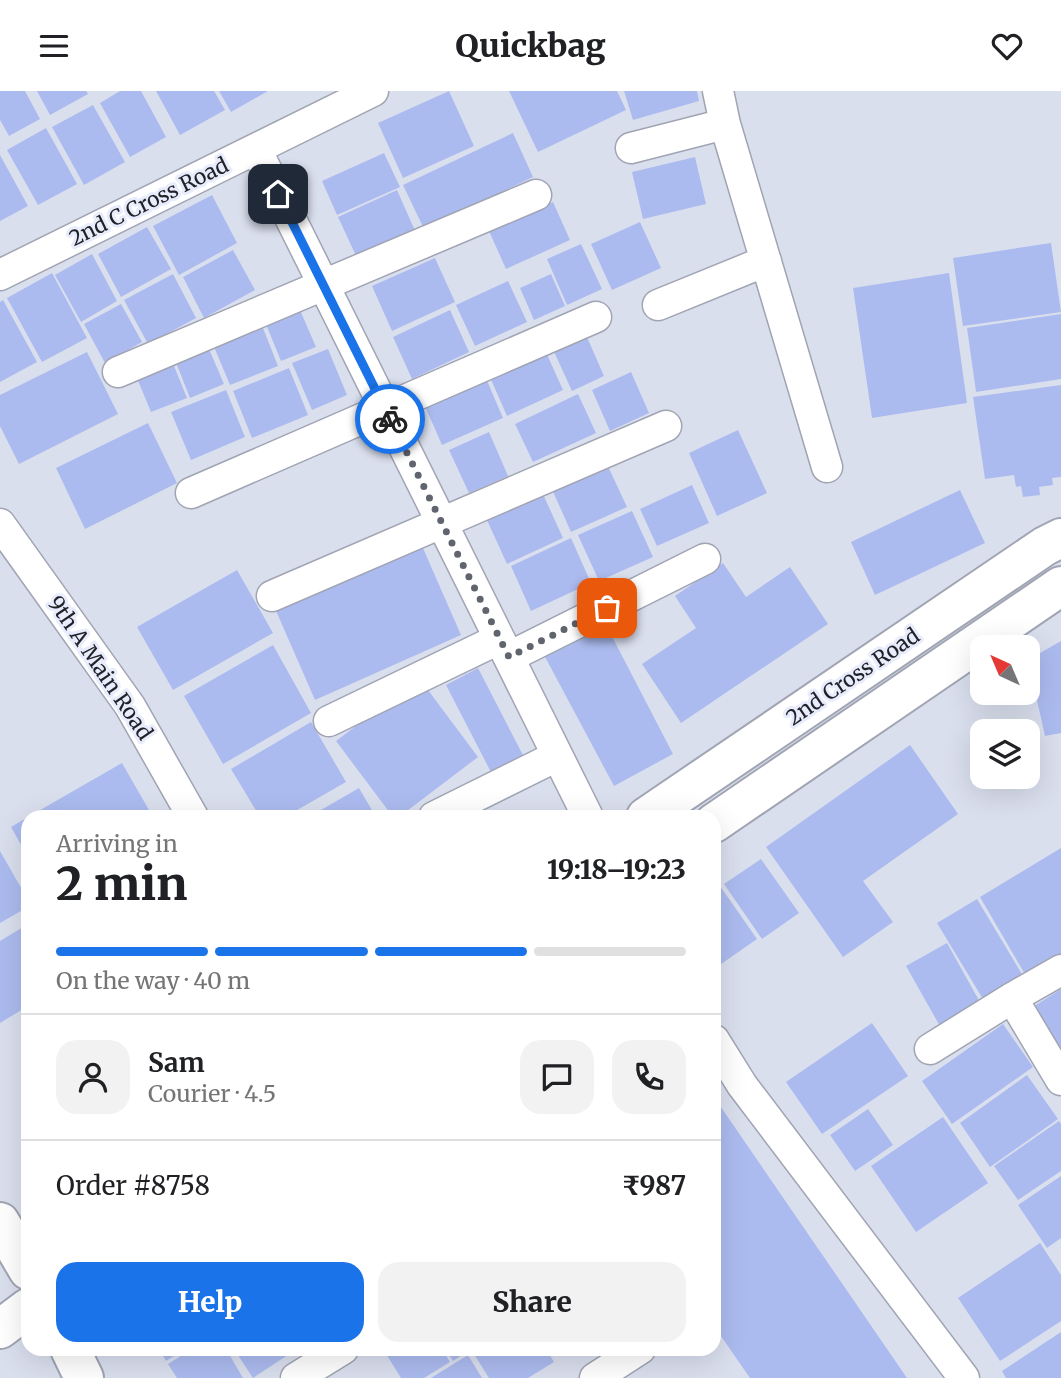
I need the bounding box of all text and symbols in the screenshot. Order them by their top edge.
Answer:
text: Quickbag [455,26,606,66]
icon: menu [35,27,73,65]
icon: heart [988,27,1026,65]
street label: 2nd C Cross Road [65,151,233,252]
pin [248,164,308,224]
icon: home [259,175,297,213]
courier [355,384,425,454]
icon: bike [371,400,409,438]
pin [577,578,637,638]
icon: bag [588,589,626,627]
street label: 9th A Main Road [42,590,159,745]
street label: 2nd Cross Road [781,622,925,731]
north arrow [970,635,1040,705]
map controls [970,635,1040,789]
button: layers [970,719,1040,789]
text: Arriving in [56,829,178,858]
text: 19:18–19:23 [547,853,686,886]
text: 2 min [56,855,188,913]
text: On the way · 40 m [56,966,250,995]
button: person [56,1040,130,1114]
button: chat [520,1040,594,1114]
button: phone [612,1040,686,1114]
text: Sam [148,1046,205,1079]
text: Courier · 4.5 [148,1079,276,1108]
text: Order #8758 [56,1169,210,1202]
text: ₹987 [622,1169,686,1202]
button: Help [56,1262,364,1342]
button: Share [378,1262,686,1342]

